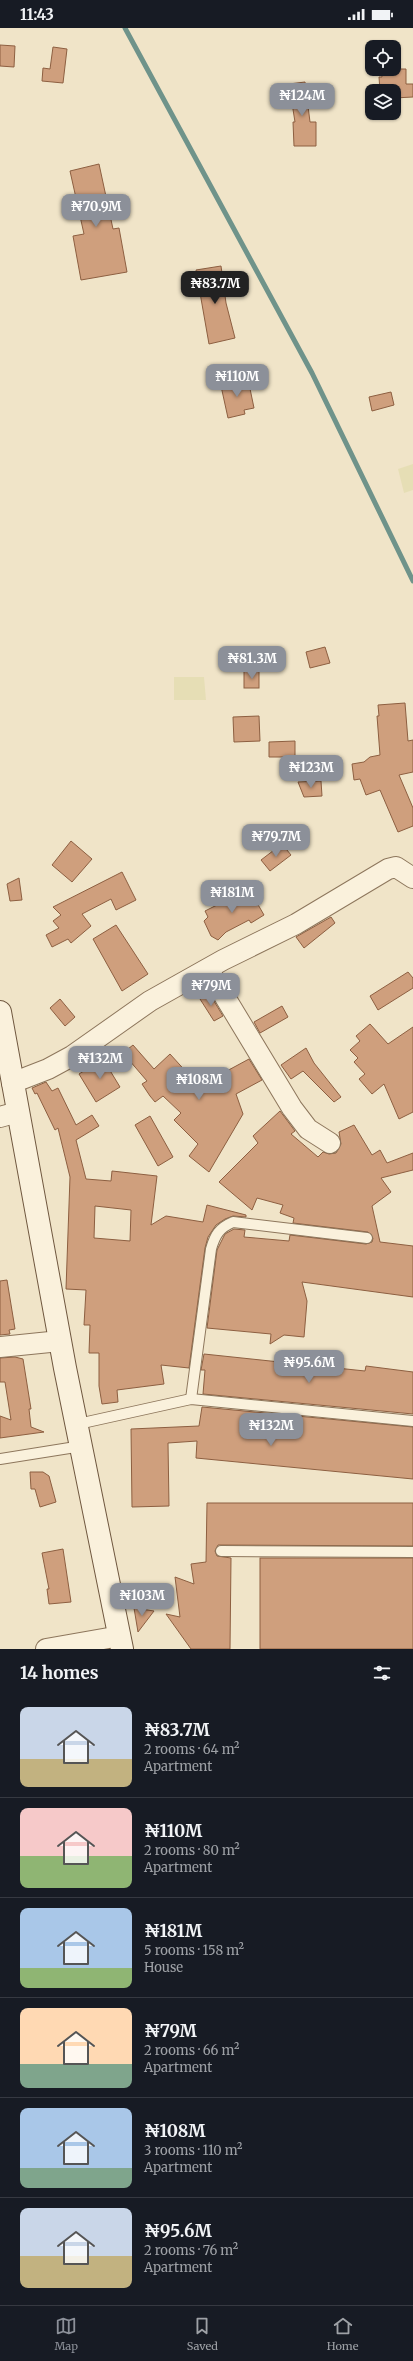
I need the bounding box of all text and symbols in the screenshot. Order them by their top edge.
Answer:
text: 11:43 [20,5,54,24]
map controls [365,40,401,120]
button: locate [365,40,401,76]
pin: ₦124M [274,83,330,117]
button: layers [365,84,401,120]
text: ₦124M [279,87,325,104]
pin: ₦70.9M [63,194,129,228]
text: ₦70.9M [70,198,122,215]
pin: ₦83.7M [182,271,248,305]
text: ₦83.7M [190,275,240,292]
pin: ₦110M [209,364,265,398]
text: ₦110M [215,368,259,385]
pin: ₦81.3M [219,646,285,680]
text: ₦81.3M [227,650,277,667]
pin: ₦123M [283,755,339,789]
text: ₦123M [288,759,334,776]
pin: ₦79.7M [243,824,309,858]
text: ₦79.7M [251,828,301,845]
pin: ₦181M [204,880,260,914]
text: ₦181M [210,884,254,901]
pin: ₦79M [187,973,235,1007]
text: ₦79M [191,977,231,994]
pin: ₦132M [72,1046,128,1080]
text: ₦132M [77,1050,123,1067]
pin: ₦108M [171,1067,227,1101]
text: ₦108M [175,1071,223,1088]
pin: ₦95.6M [276,1350,342,1384]
text: ₦95.6M [283,1354,335,1371]
pin: ₦132M [243,1413,299,1447]
text: ₦132M [248,1417,294,1434]
pin: ₦103M [114,1583,170,1617]
text: ₦103M [119,1587,165,1604]
text: 14 homes [20,1662,98,1684]
icon: filters [371,1662,393,1684]
text: ₦83.7M [144,1719,210,1741]
icon: home [52,1723,100,1771]
text: 2 rooms · 64 m² [144,1741,240,1758]
text: Apartment [144,1758,212,1775]
text: ₦110M [144,1820,202,1842]
icon: home [52,1824,100,1872]
text: 2 rooms · 80 m² [144,1842,240,1859]
text: Apartment [144,1859,212,1876]
text: ₦181M [144,1920,202,1942]
icon: home [52,1924,100,1972]
text: 5 rooms · 158 m² [144,1942,244,1959]
text: House [144,1959,183,1976]
text: ₦79M [144,2020,197,2042]
icon: home [52,2024,100,2072]
text: 2 rooms · 66 m² [144,2042,239,2059]
text: Apartment [144,2059,212,2076]
text: ₦108M [144,2120,206,2142]
icon: home [52,2124,100,2172]
text: 3 rooms · 110 m² [144,2142,243,2159]
text: Apartment [144,2159,212,2176]
text: ₦95.6M [144,2220,212,2242]
icon: home [52,2224,100,2272]
text: 2 rooms · 76 m² [144,2242,238,2259]
text: Apartment [144,2259,212,2276]
tab: Map [54,2315,78,2353]
tab: Saved [187,2315,218,2353]
tab: Home [327,2315,359,2353]

